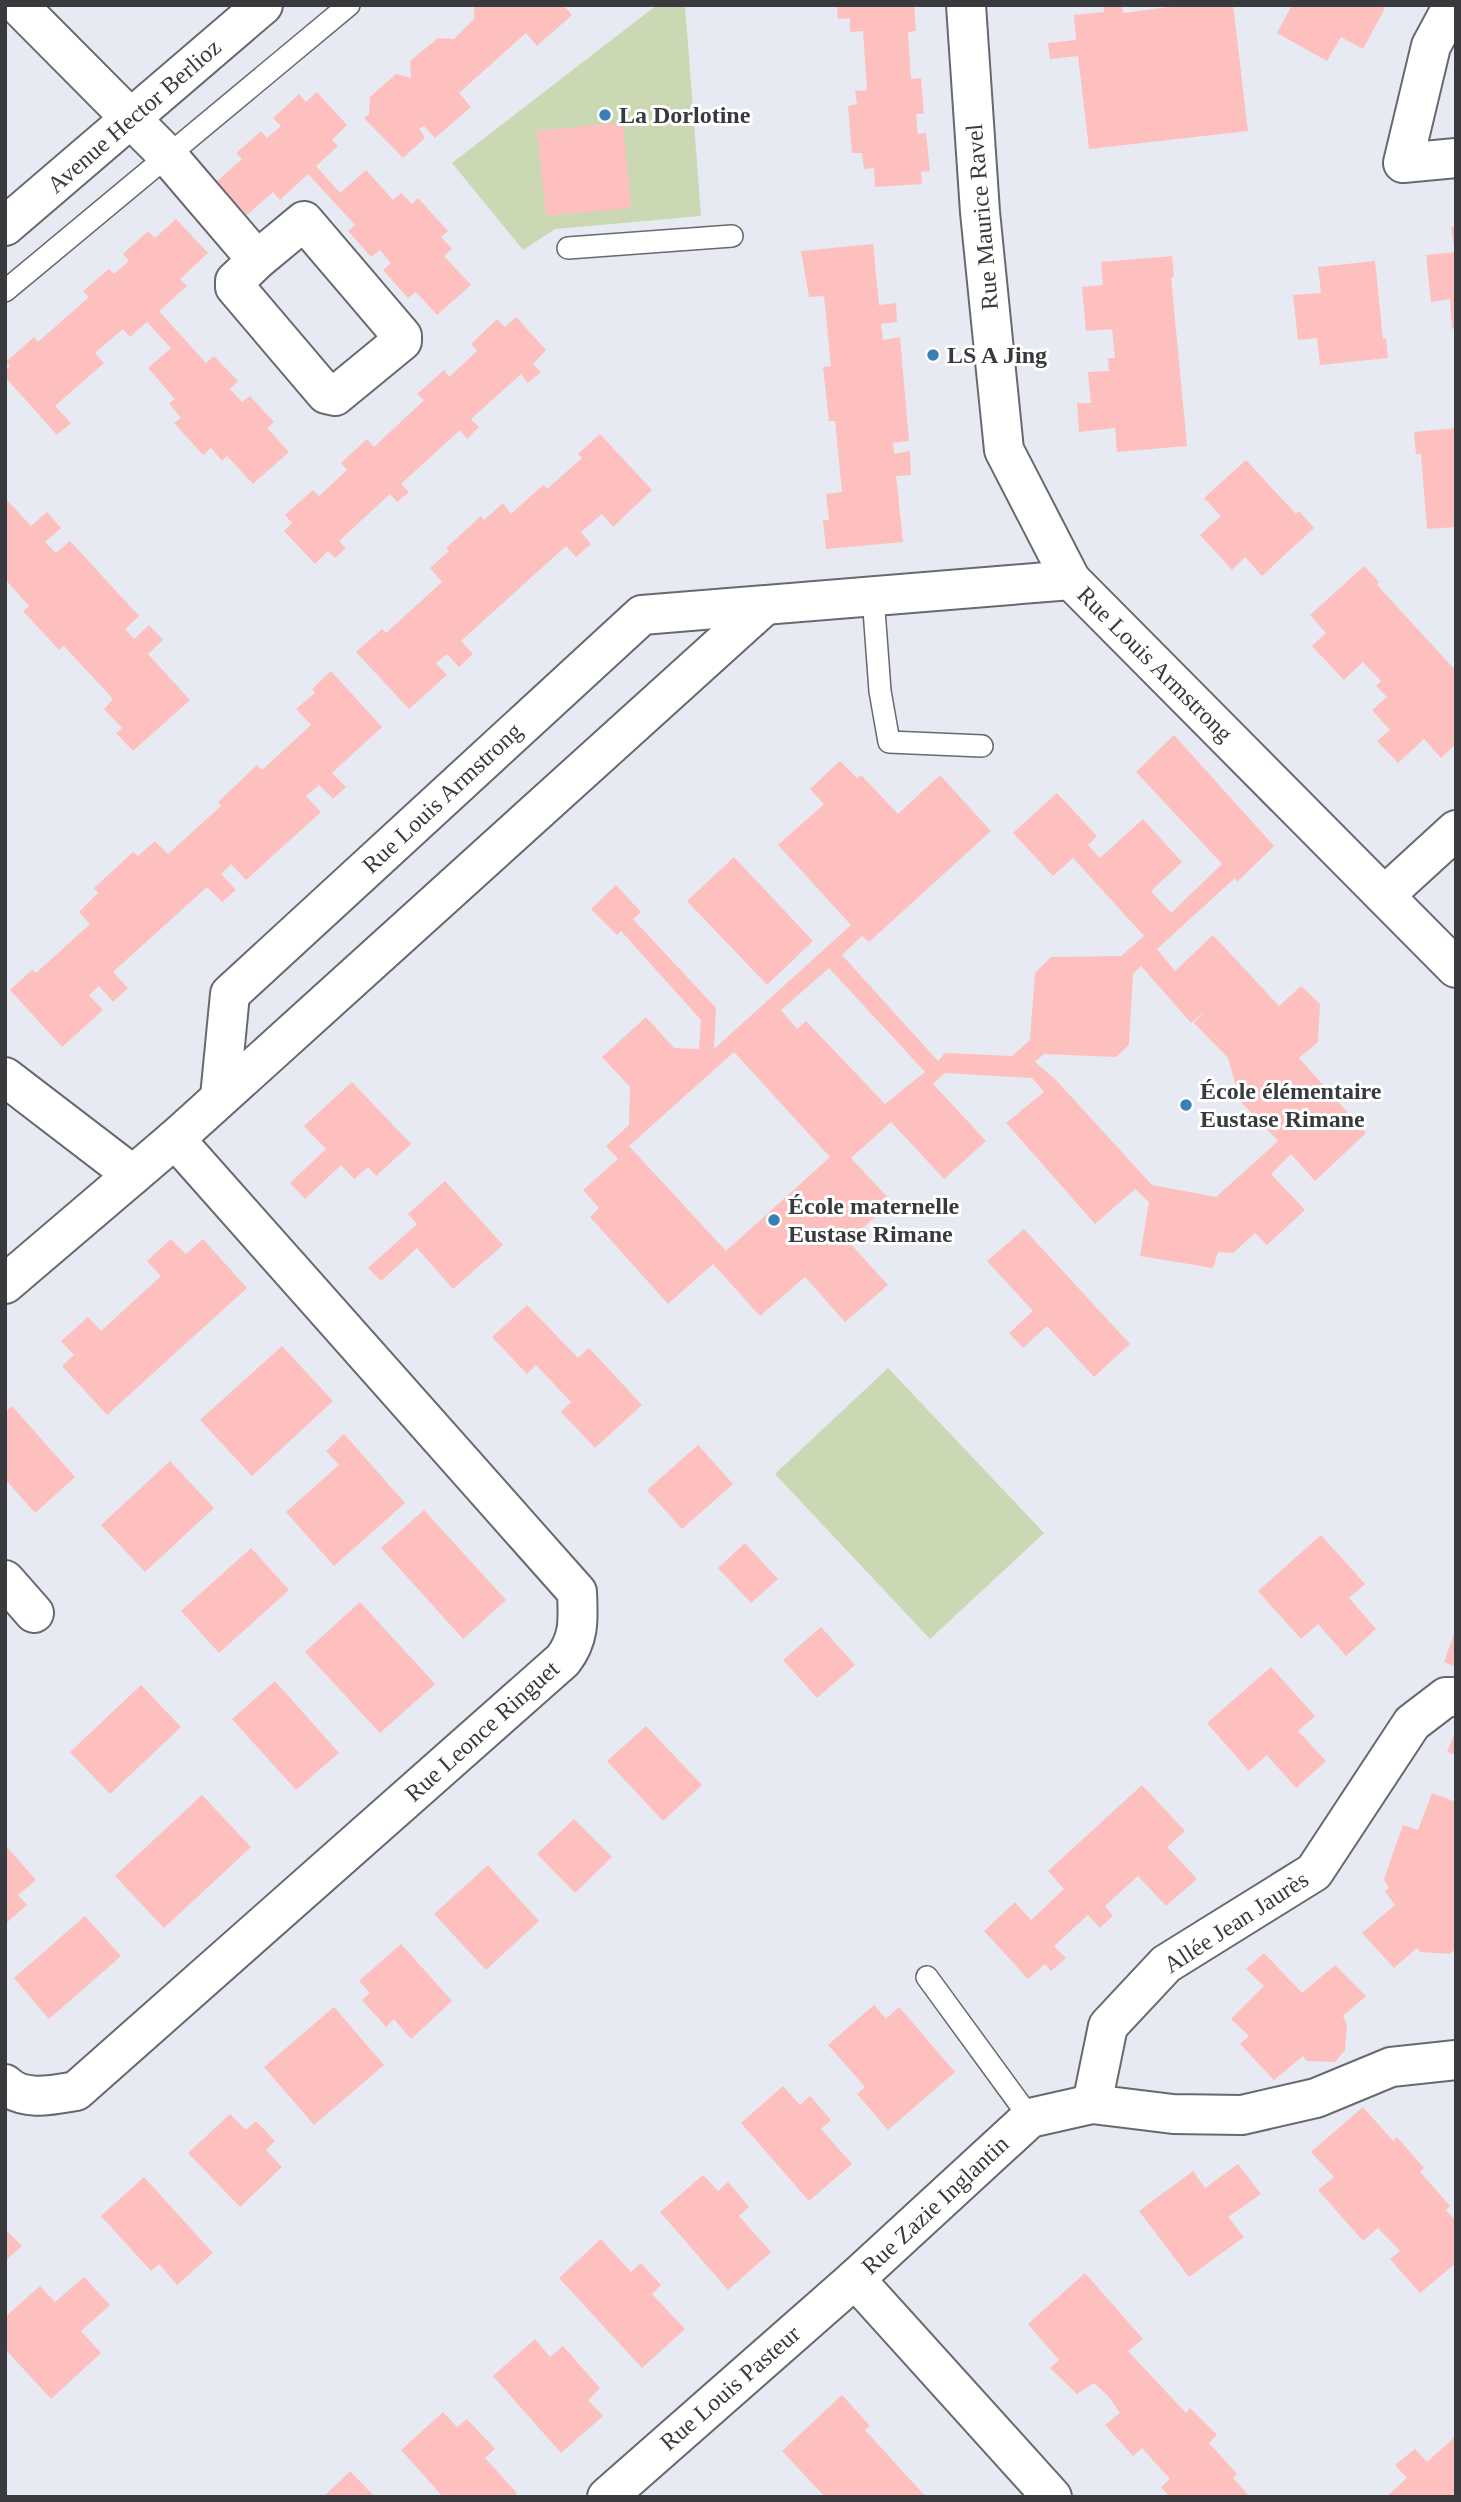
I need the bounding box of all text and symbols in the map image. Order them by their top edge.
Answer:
street label: Avenue Hector Berlioz [42,34,226,198]
place label: La Dorlotine [619,102,751,128]
marker: La Dorlotine [597,107,613,123]
street label: Rue Maurice Ravel [961,123,1003,311]
place label: LS A Jing [947,342,1047,368]
marker: LS A Jing [925,347,941,363]
street label: Rue Louis Armstrong [1072,581,1238,747]
street label: Rue Louis Armstrong [357,718,527,878]
place label: École élémentaire Eustase Rimane [1200,1078,1382,1132]
marker: École élémentaire Eustase Rimane [1178,1097,1194,1113]
place label: École maternelle Eustase Rimane [788,1193,960,1247]
marker: École maternelle Eustase Rimane [766,1212,782,1228]
street label: Rue Leonce Ringuet [400,1655,564,1807]
street label: Allée Jean Jaurès [1159,1866,1313,1978]
street label: Rue Zazie Inglantin [856,2131,1014,2279]
street label: Rue Louis Pasteur [655,2320,805,2456]

